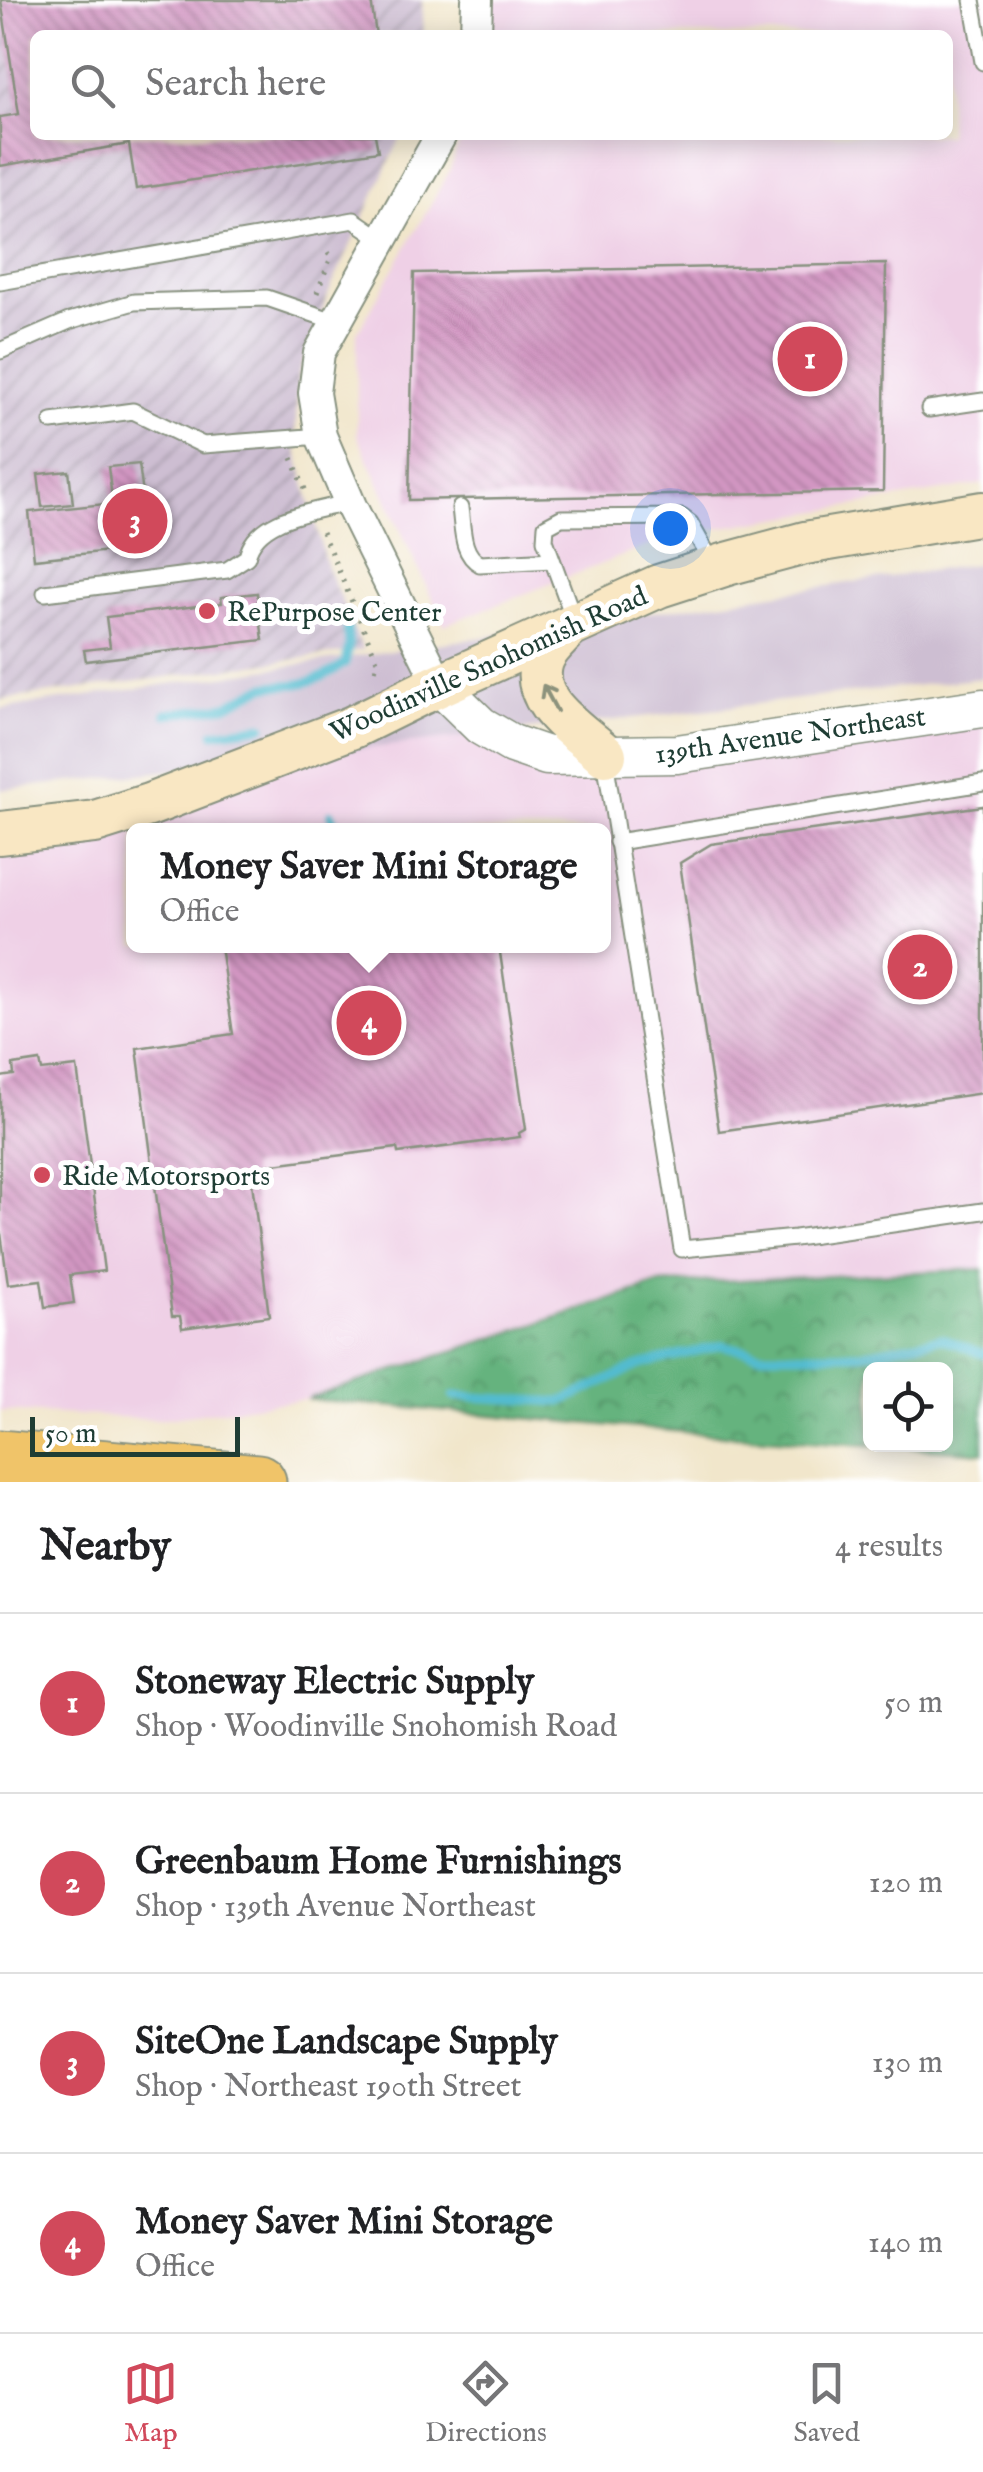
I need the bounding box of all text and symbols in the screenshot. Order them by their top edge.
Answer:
search box [30,30,953,140]
icon: search [65,58,120,113]
text: Search here [145,61,326,109]
pin: 1 [778,322,842,396]
pin: 3 [102,484,168,558]
your location [645,503,696,554]
street label: Woodinville Snohomish Road [325,579,653,751]
place label: RePurpose Center [227,596,441,631]
marker: RePurpose Center [196,600,218,622]
one-way arrow [540,684,559,713]
street label: 139th Avenue Northeast [653,700,928,773]
popup [126,823,611,953]
text: Money Saver Mini Storage [159,844,578,892]
text: Office [159,892,239,933]
pin: 2 [888,930,952,1004]
pin: 4 [336,986,402,1060]
place label: Ride Motorsports [62,1160,270,1195]
marker: Ride Motorsports [31,1164,53,1186]
map controls [863,1362,953,1452]
button: locate [863,1362,953,1452]
scale bar [30,1412,240,1456]
text: 50 m [45,1417,97,1452]
text: Nearby [40,1521,171,1574]
text: 4 results [835,1527,943,1568]
text: Stoneway Electric Supply [135,1659,534,1707]
text: 1 [67,1683,78,1724]
text: 50 m [884,1683,943,1724]
text: Shop · Woodinville Snohomish Road [135,1707,617,1748]
text: Greenbaum Home Furnishings [135,1839,622,1887]
text: 2 [65,1863,80,1904]
text: 120 m [869,1863,943,1904]
text: Shop · 139th Avenue Northeast [135,1887,536,1928]
text: SiteOne Landscape Supply [135,2019,558,2067]
text: 3 [67,2043,78,2084]
text: 130 m [872,2043,943,2084]
text: Shop · Northeast 190th Street [135,2067,521,2108]
text: Money Saver Mini Storage [135,2199,553,2247]
text: 4 [65,2223,80,2264]
text: 140 m [868,2223,943,2264]
text: Office [135,2247,215,2288]
tab: Map [123,2356,178,2451]
tab: Directions [425,2356,547,2451]
tab: Saved [793,2356,860,2451]

